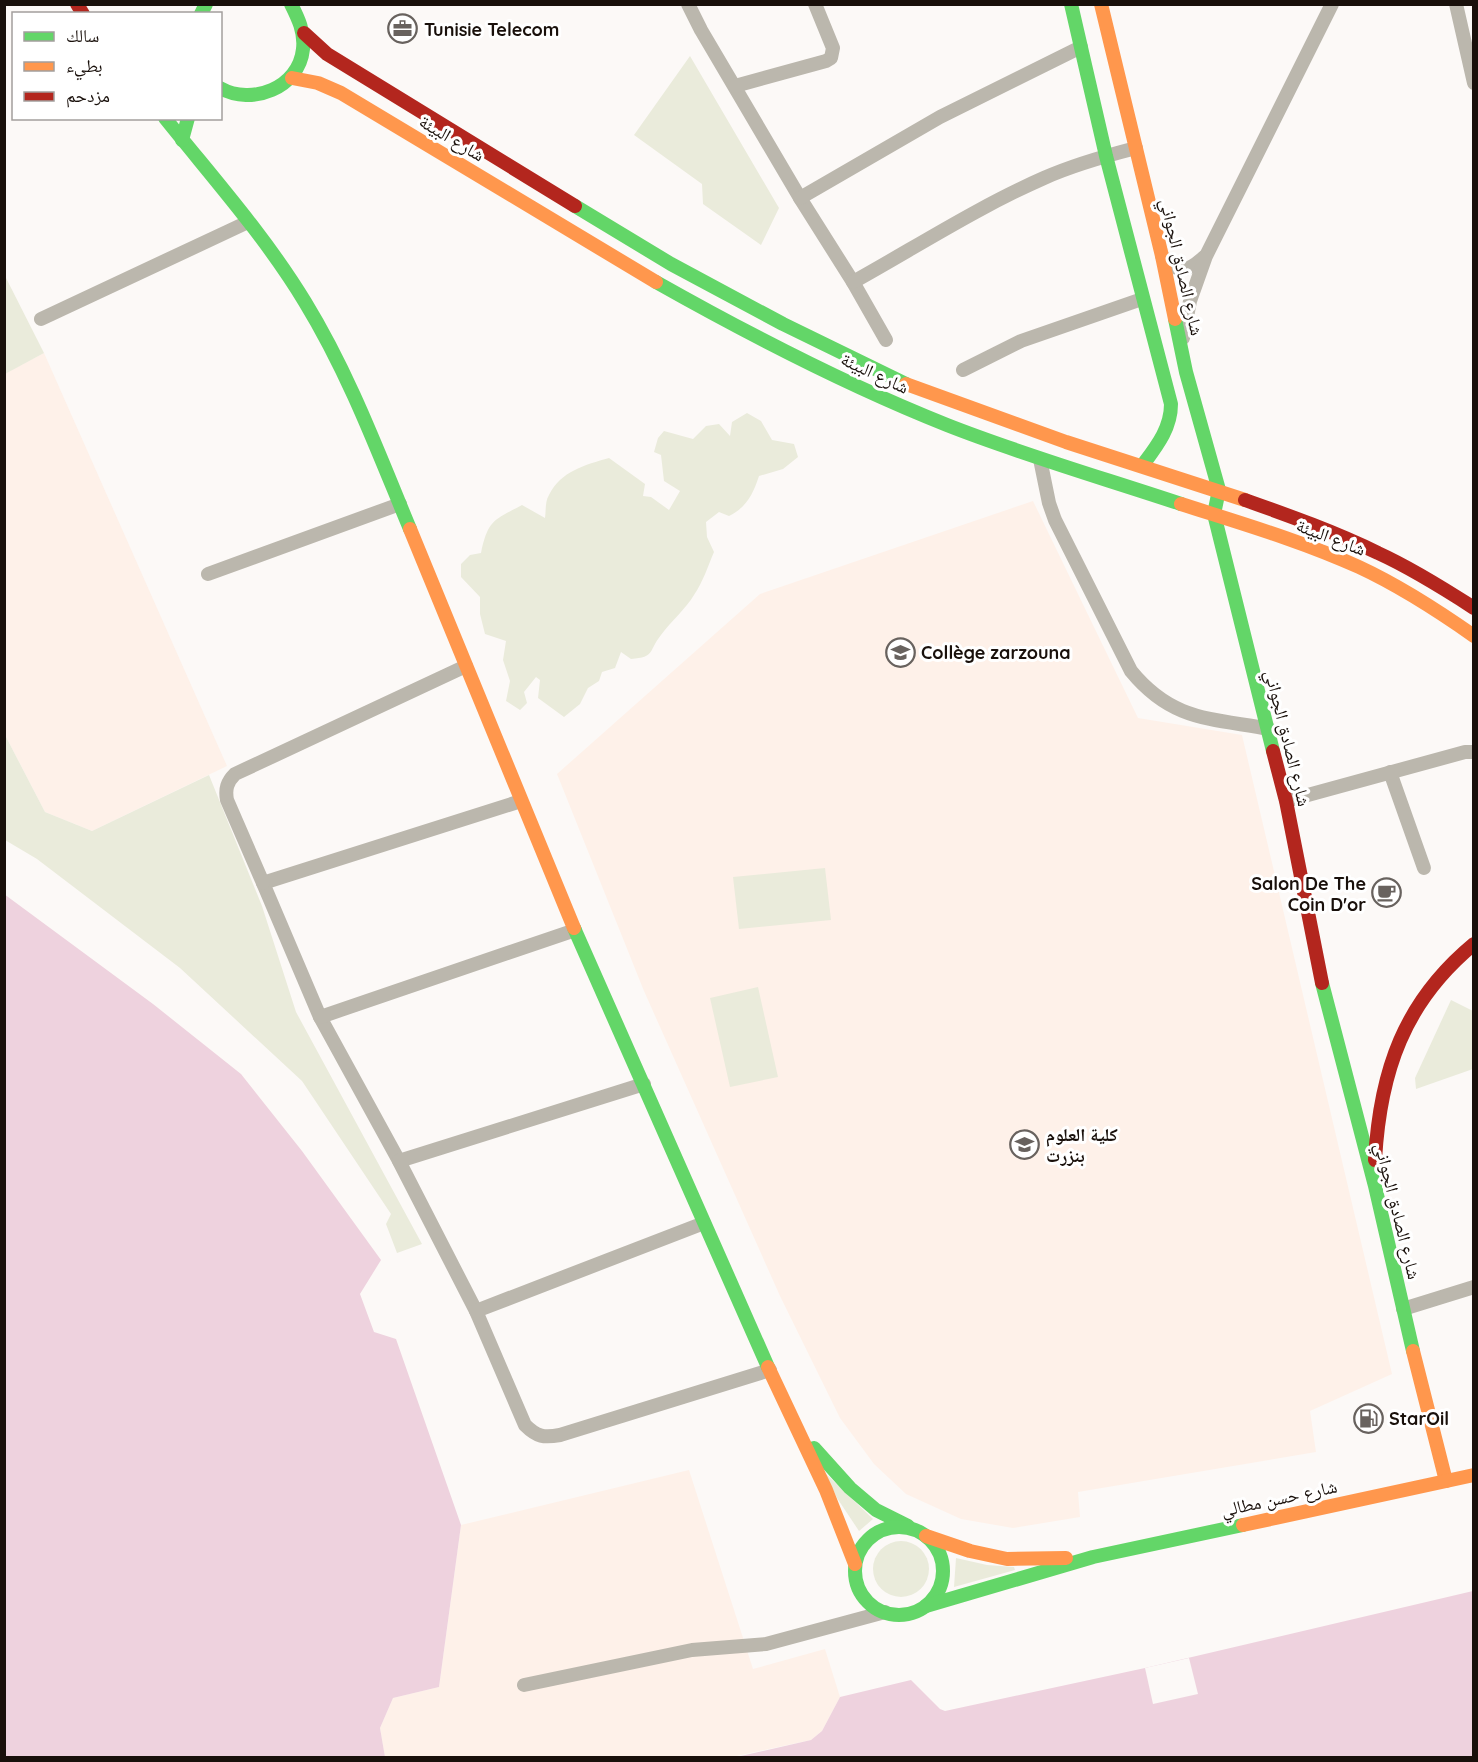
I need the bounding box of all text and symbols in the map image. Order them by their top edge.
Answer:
legend [12,12,222,120]
office icon: Tunisie Telecom [387,13,419,45]
place label: Tunisie Telecom [424,18,559,41]
text: سالك [66,24,99,47]
text: بطيء [66,54,103,81]
text: مزدحم [66,84,110,108]
street label: شارع البيئة [415,110,489,166]
street label: شارع الصادق الجواني [1152,196,1209,339]
street label: شارع البيئة [837,347,913,399]
street label: شارع البيئة [1293,513,1369,561]
school or university icon: Collège zarzouna [884,636,916,668]
place label: Collège zarzouna [921,641,1071,664]
street label: شارع الصادق الجواني [1256,667,1316,810]
place label: Salon De The Coin D'or [1251,872,1366,916]
cafe icon: Salon De The Coin D'or [1371,877,1403,909]
place label: كلية العلوم بنزرت [1046,1123,1118,1167]
school or university icon: كلية العلوم بنزرت [1009,1128,1041,1160]
street label: شارع الصادق الجواني [1366,1140,1426,1283]
fuel station icon: StarOil [1352,1402,1384,1434]
place label: StarOil [1389,1407,1449,1430]
street label: شارع حسن مطالي [1219,1474,1340,1525]

